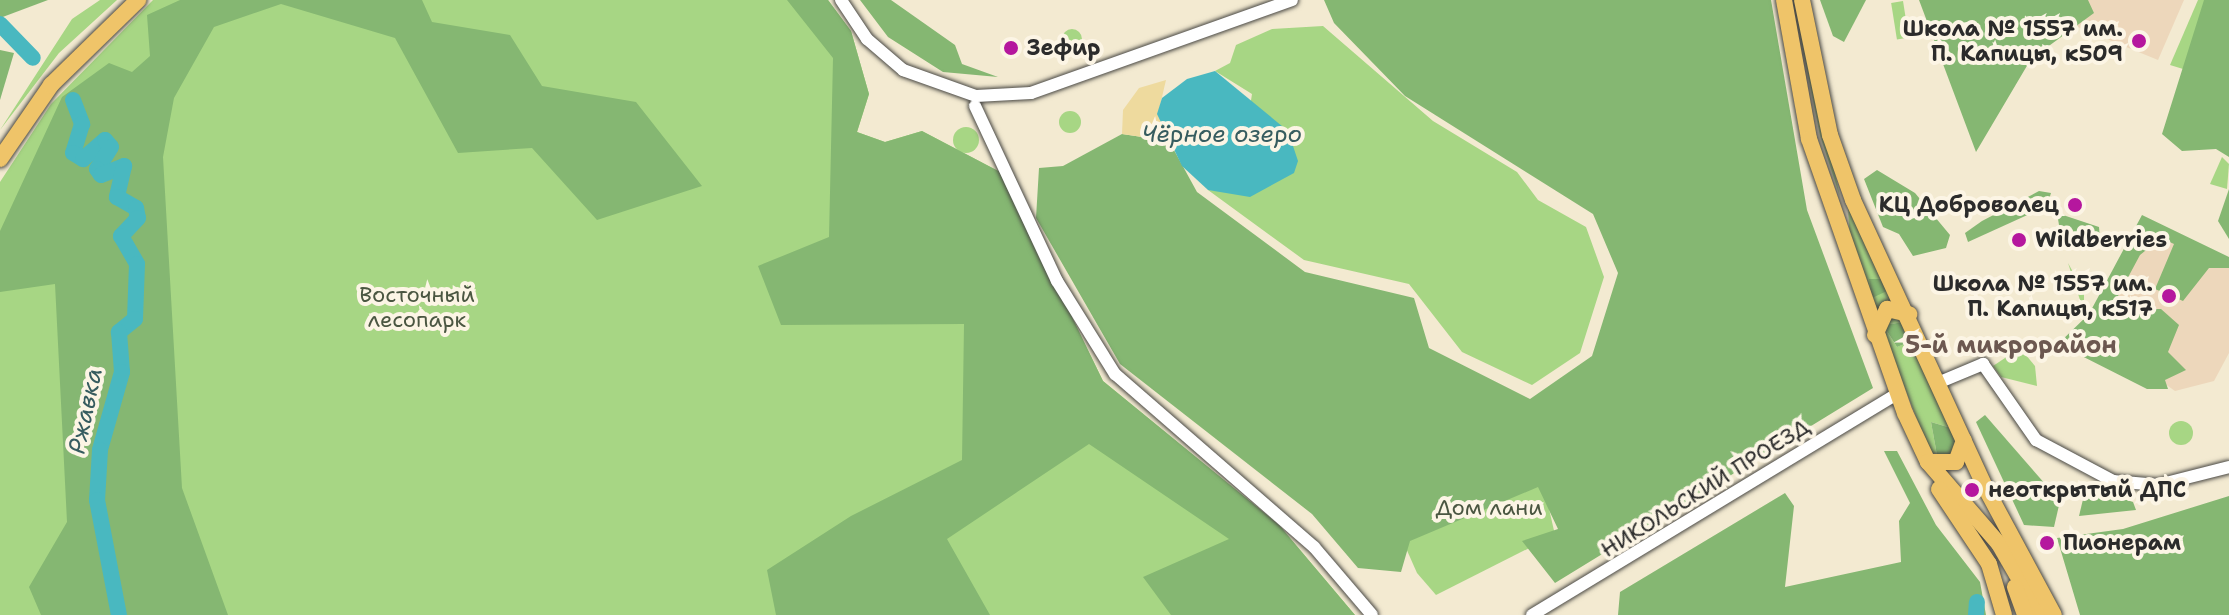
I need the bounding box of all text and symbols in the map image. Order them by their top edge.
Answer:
place label: Школа № 1557 им. П. Капицы, к509 [1903,15,2123,66]
marker: Школа № 1557 им. П. Капицы, к509 [2130,32,2148,50]
place label: Зефир [1027,35,1100,61]
marker: Зефир [1002,39,1020,57]
water label: Чёрное озеро [1142,121,1302,149]
place label: КЦ Доброволец [1879,192,2059,218]
marker: КЦ Доброволец [2066,196,2084,214]
place label: Wildberries [2035,227,2167,253]
marker: Wildberries [2010,231,2028,249]
place label: Школа № 1557 им. П. Капицы, к517 [1933,270,2153,322]
park label: Восточный лесопарк [359,281,475,332]
marker: Школа № 1557 им. П. Капицы, к517 [2160,287,2178,305]
district label: 5-й микрорайон [1905,332,2117,360]
water label: Ржавка [63,365,109,457]
street label: НИКОЛЬСКИЙ ПРОЕЗД [1596,413,1814,563]
place label: неоткрытый ДПС [1988,477,2186,503]
marker: неоткрытый ДПС [1963,481,1981,499]
park label: Дом лани [1435,495,1543,521]
place label: Пионерам [2063,530,2181,556]
marker: Пионерам [2038,534,2056,552]

